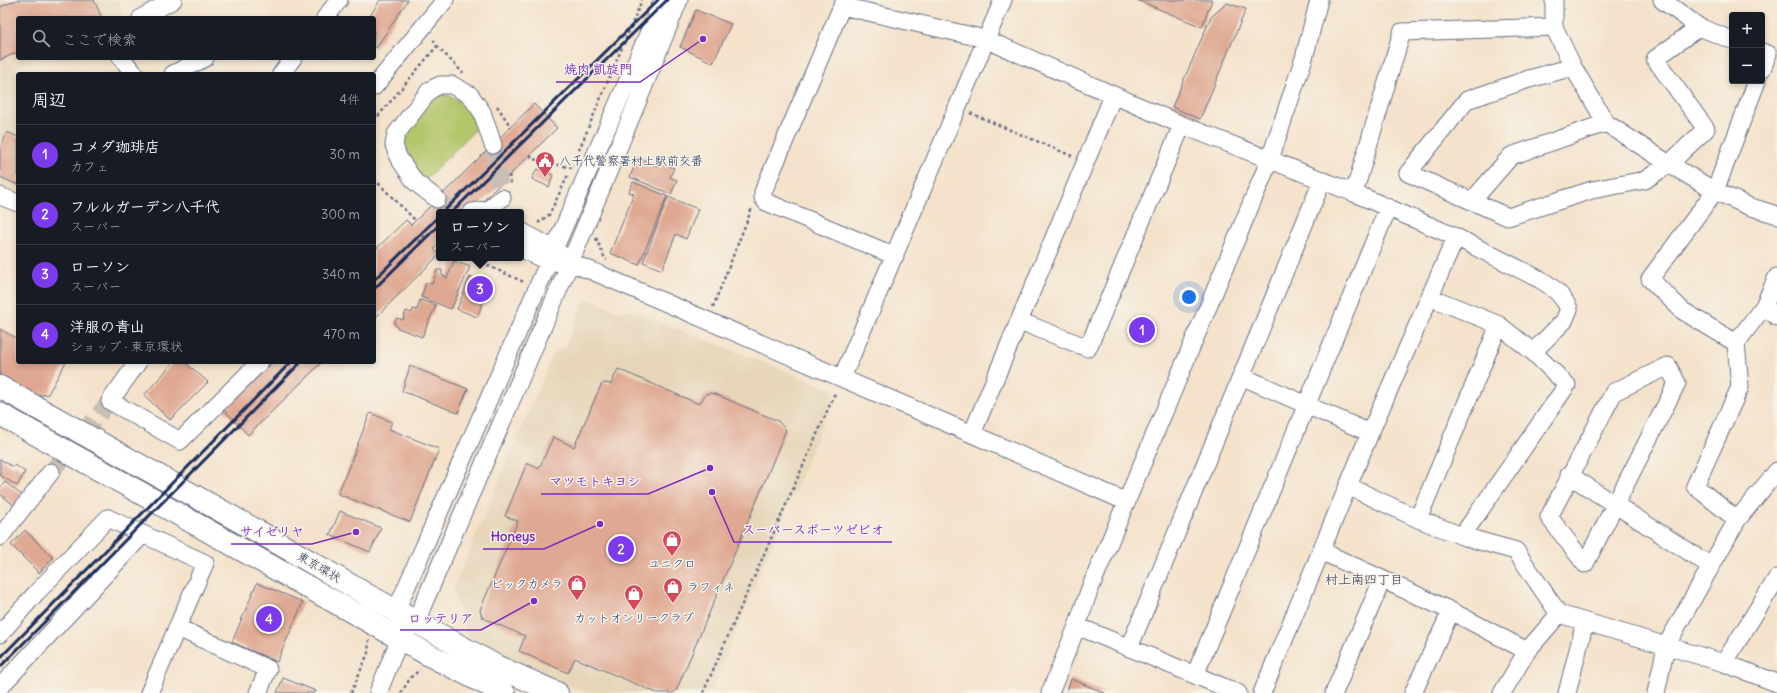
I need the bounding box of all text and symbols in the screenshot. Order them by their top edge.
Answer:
map controls [1729,12,1765,84]
button: + [1729,12,1765,48]
search box [16,16,376,60]
icon: search [30,27,52,49]
text: ここで検索 [62,30,137,49]
button: − [1729,48,1765,84]
callout: 焼肉 凱旋門 [556,57,640,82]
text: 焼肉 凱旋門 [564,61,632,78]
text: 周辺 [32,89,66,111]
text: 4件 [339,91,360,108]
text: コメダ珈琲店 [70,137,160,156]
text: 1 [42,146,48,163]
text: 30 m [330,146,360,163]
public building icon: 八千代警察署村上駅前交番 [534,150,556,178]
place label: 八千代警察署村上駅前交番 [559,153,703,168]
text: カフェ [70,158,109,175]
text: フルルガーデン八千代 [70,197,220,216]
text: 2 [41,206,49,223]
text: 300 m [321,206,360,223]
popup [436,209,524,261]
text: ローソン [450,217,510,236]
text: スーパー [70,218,121,235]
text: スーパー [450,238,501,255]
text: ローソン [70,257,130,276]
text: 3 [41,266,49,283]
text: 340 m [322,266,360,283]
pin: 3 [467,274,493,304]
text: スーパー [70,278,121,295]
your location [1179,287,1199,307]
pin: 1 [1129,315,1155,345]
text: 洋服の青山 [70,317,145,336]
text: 4 [41,326,49,343]
text: 470 m [323,326,360,343]
text: ショップ · 東京環状 [70,338,183,355]
callout: マツモトキヨシ [541,469,648,494]
text: マツモトキヨシ [549,473,641,490]
callout: スーパースポーツゼビオ [734,517,892,542]
callout: サイゼリヤ [231,519,312,544]
text: スーパースポーツゼビオ [742,521,884,538]
text: サイゼリヤ [240,523,304,540]
callout: Honeys [483,524,544,549]
text: Honeys [491,528,535,545]
shop icon: ユニクロ [661,529,683,557]
pin: 2 [608,534,634,564]
street label: 東京環状 [295,548,344,585]
place label: ユニクロ [648,556,696,571]
district label: 村上南四丁目 [1325,571,1403,588]
shop icon: ビックカメラ [566,573,588,601]
place label: ビックカメラ [491,576,563,591]
shop icon: ラフィネ [662,576,684,604]
place label: ラフィネ [687,579,735,594]
shop icon: カットオンリークラブ [623,583,645,611]
pin: 4 [256,604,282,634]
callout: ロッテリア [400,605,481,630]
text: ロッテリア [408,610,474,627]
place label: カットオンリークラブ [574,610,694,625]

